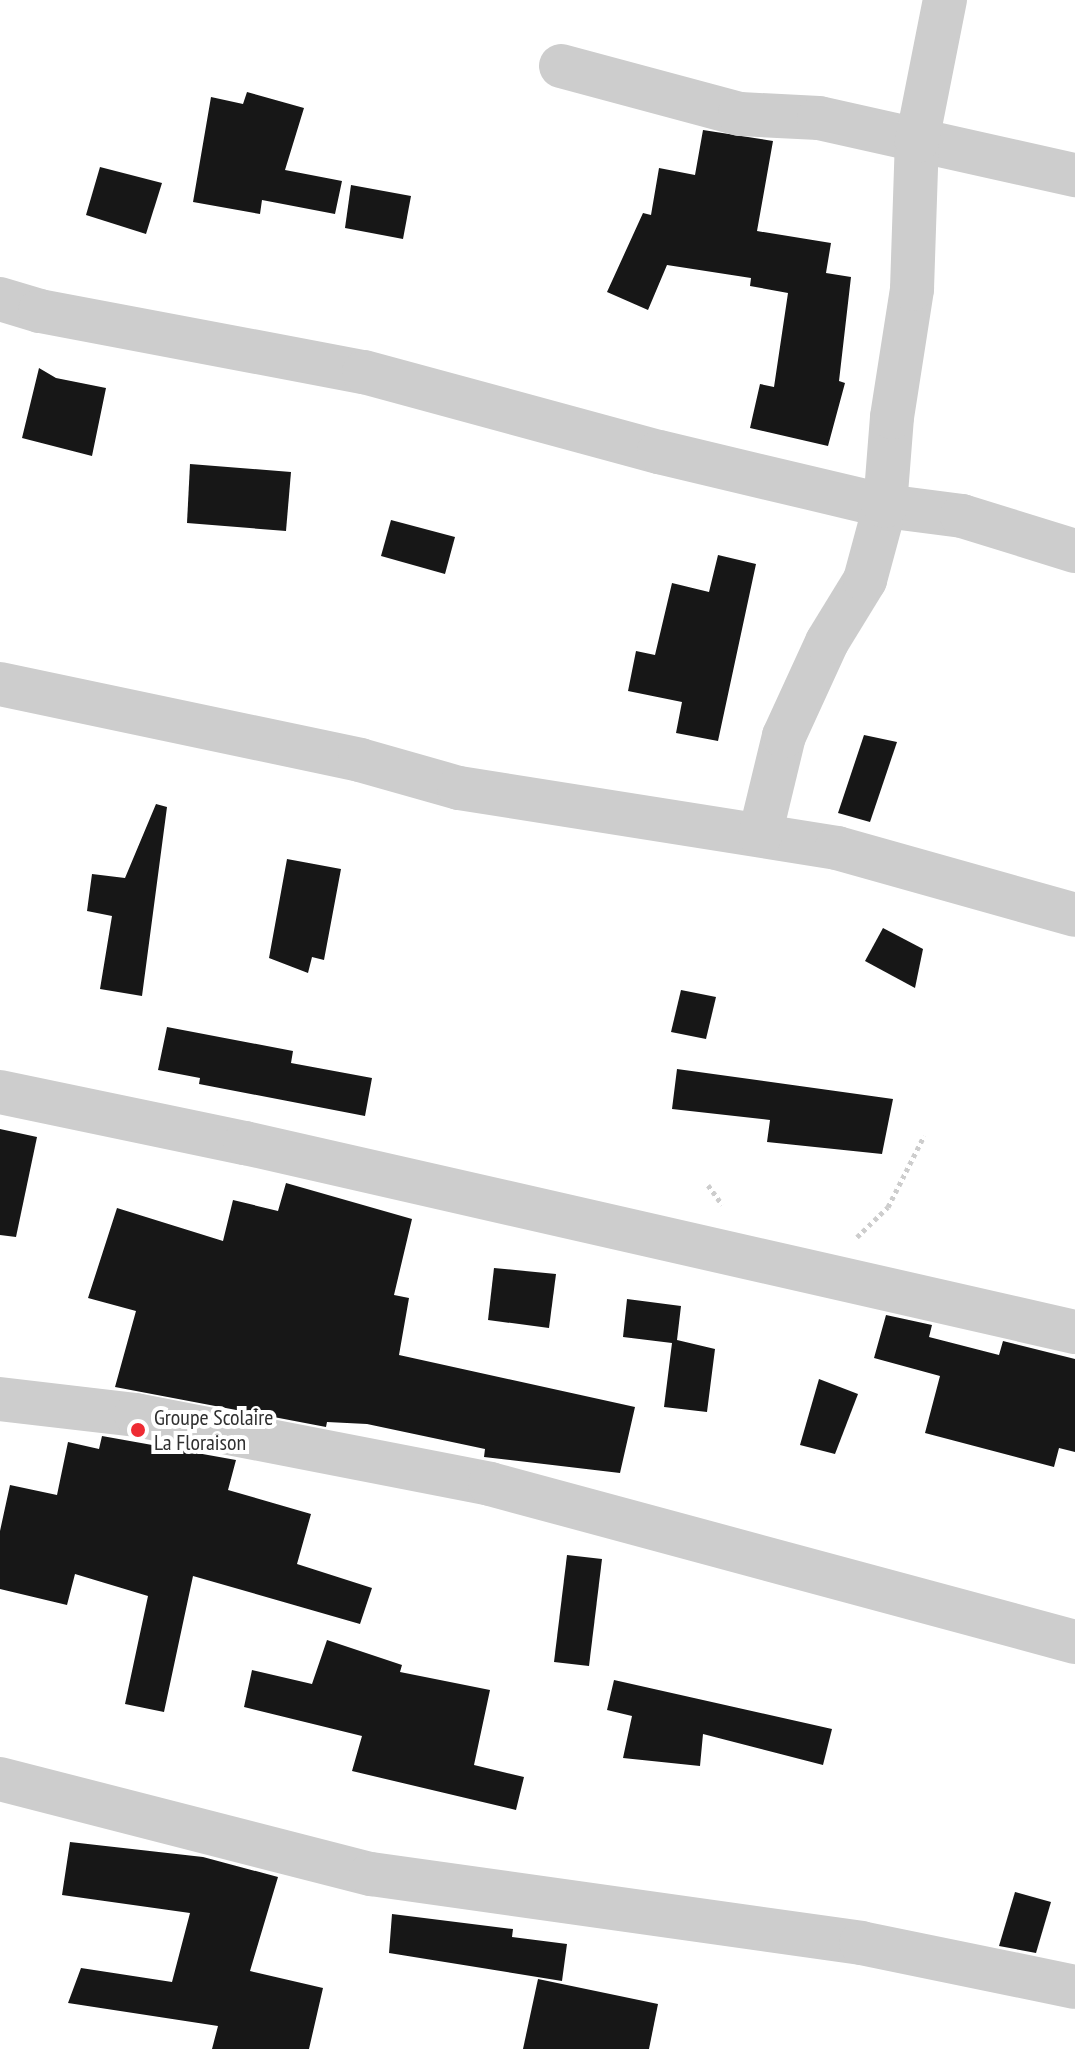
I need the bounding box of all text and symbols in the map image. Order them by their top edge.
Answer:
place label: Groupe Scolaire La Floraison [154,1404,273,1456]
marker: Groupe Scolaire La Floraison [129,1421,147,1439]

